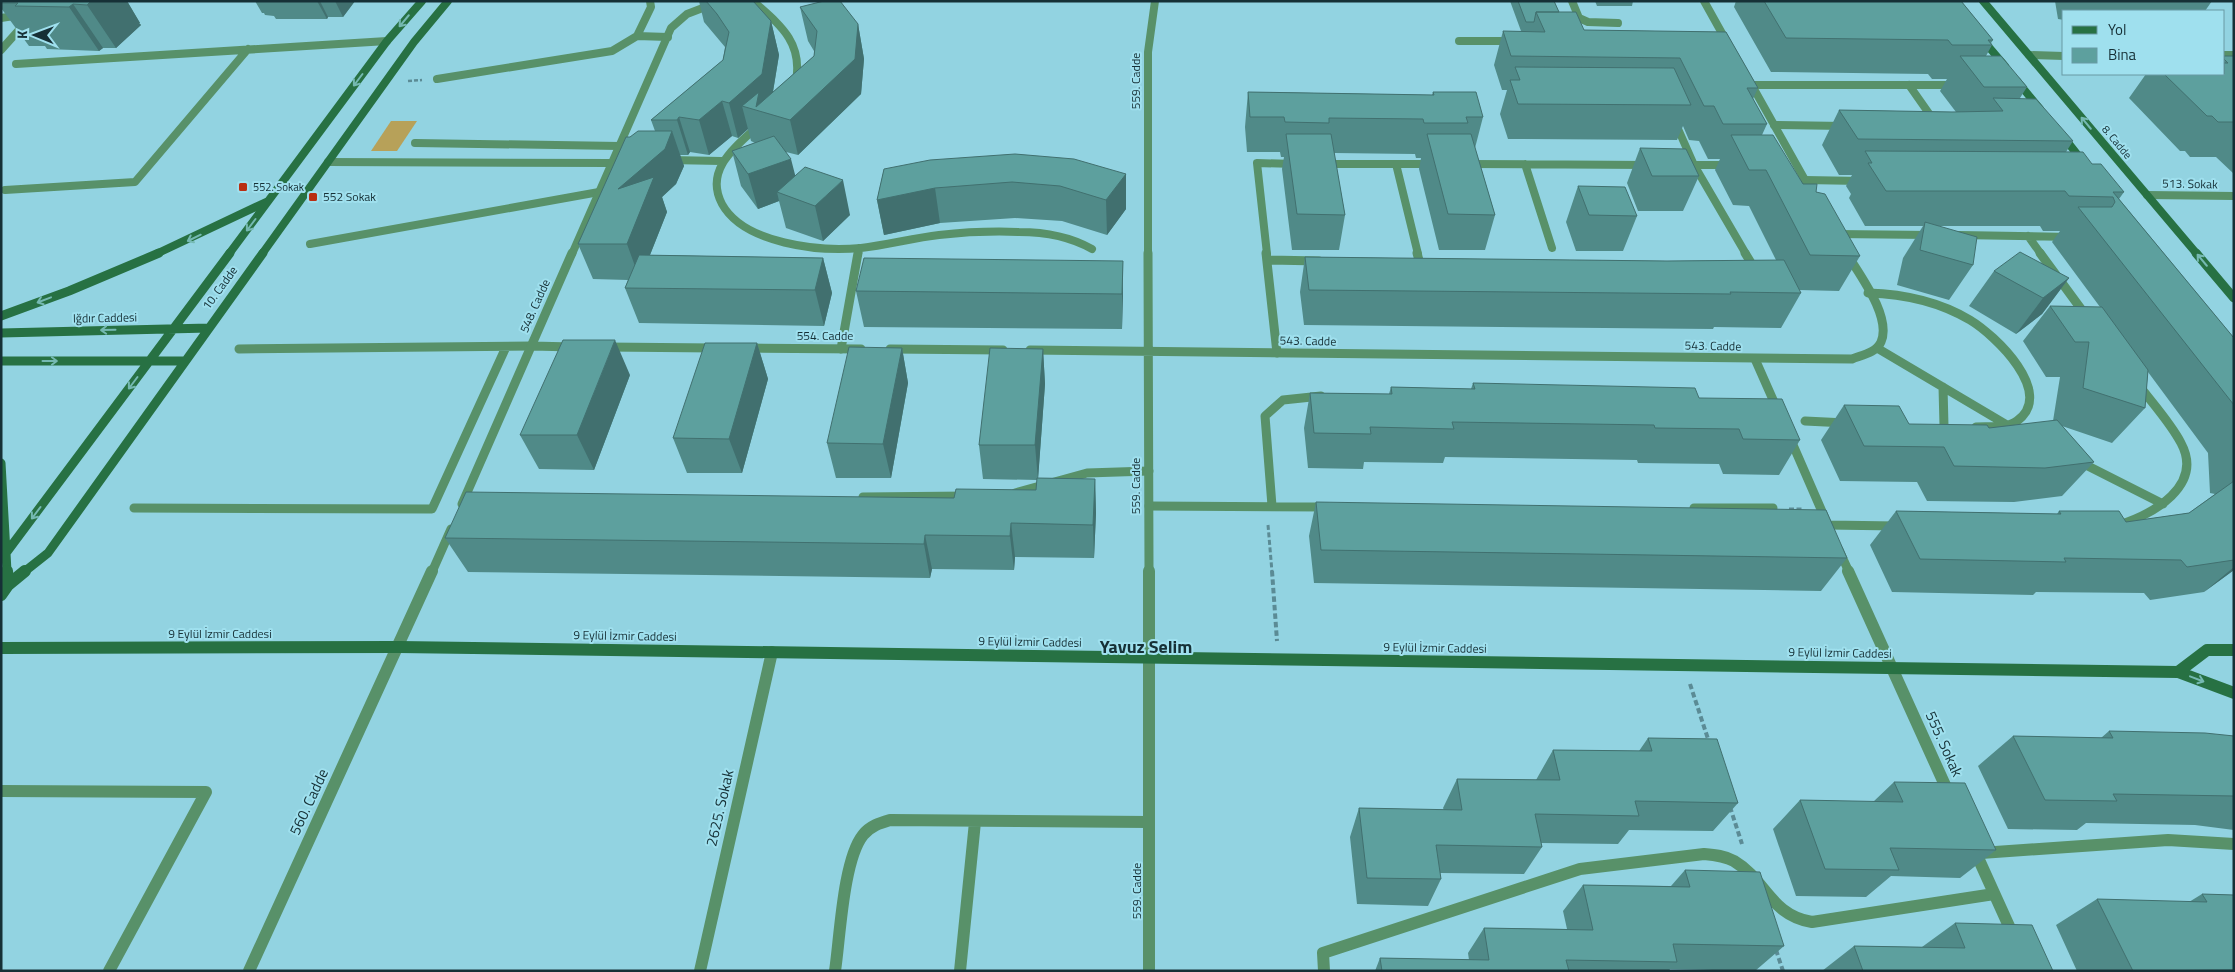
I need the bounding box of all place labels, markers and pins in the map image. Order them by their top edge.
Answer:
place label: 552. Sokak [253,179,305,195]
marker: 552. Sokak [237,181,249,193]
place label: 552 Sokak [323,187,376,206]
marker: 552 Sokak [307,191,319,203]

